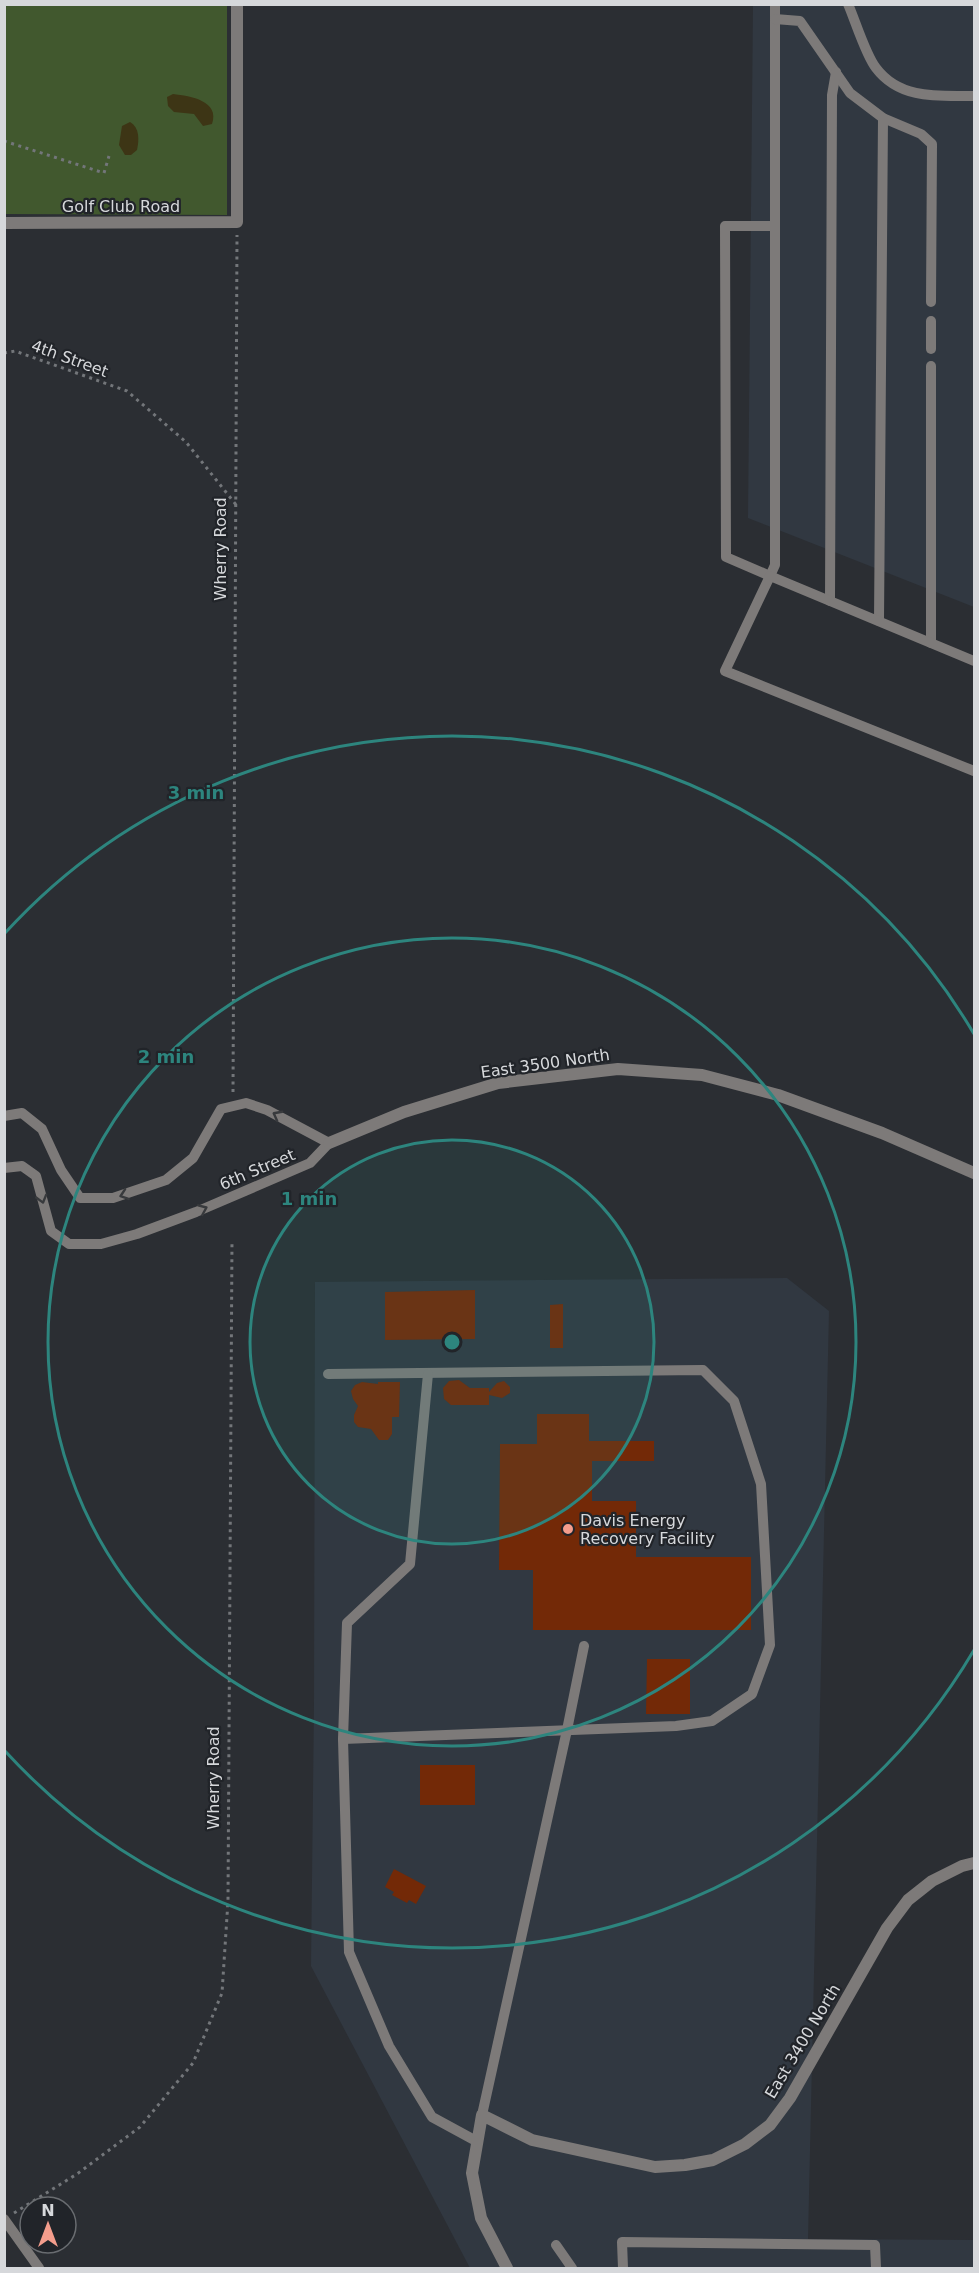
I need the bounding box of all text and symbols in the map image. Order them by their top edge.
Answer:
street label: Golf Club Road [62,197,180,216]
street label: 4th Street [29,336,111,381]
street label: Wherry Road [211,497,230,601]
text: 3 min [168,782,224,803]
street label: East 3500 North [479,1045,611,1082]
text: 2 min [138,1046,194,1067]
one-way arrow [273,1111,284,1122]
street label: 6th Street [217,1145,298,1194]
one-way arrow [119,1187,130,1200]
text: 1 min [281,1188,337,1209]
one-way arrow [35,1193,47,1204]
one-way arrow [196,1204,207,1216]
centre of rings [442,1332,462,1352]
place label: Davis Energy Recovery Facility [580,1511,715,1548]
marker: Davis Energy Recovery Facility [561,1522,575,1536]
street label: Wherry Road [204,1726,223,1830]
street label: East 3400 North [761,1981,844,2102]
north arrow [18,2195,78,2255]
text: N [41,2201,55,2220]

